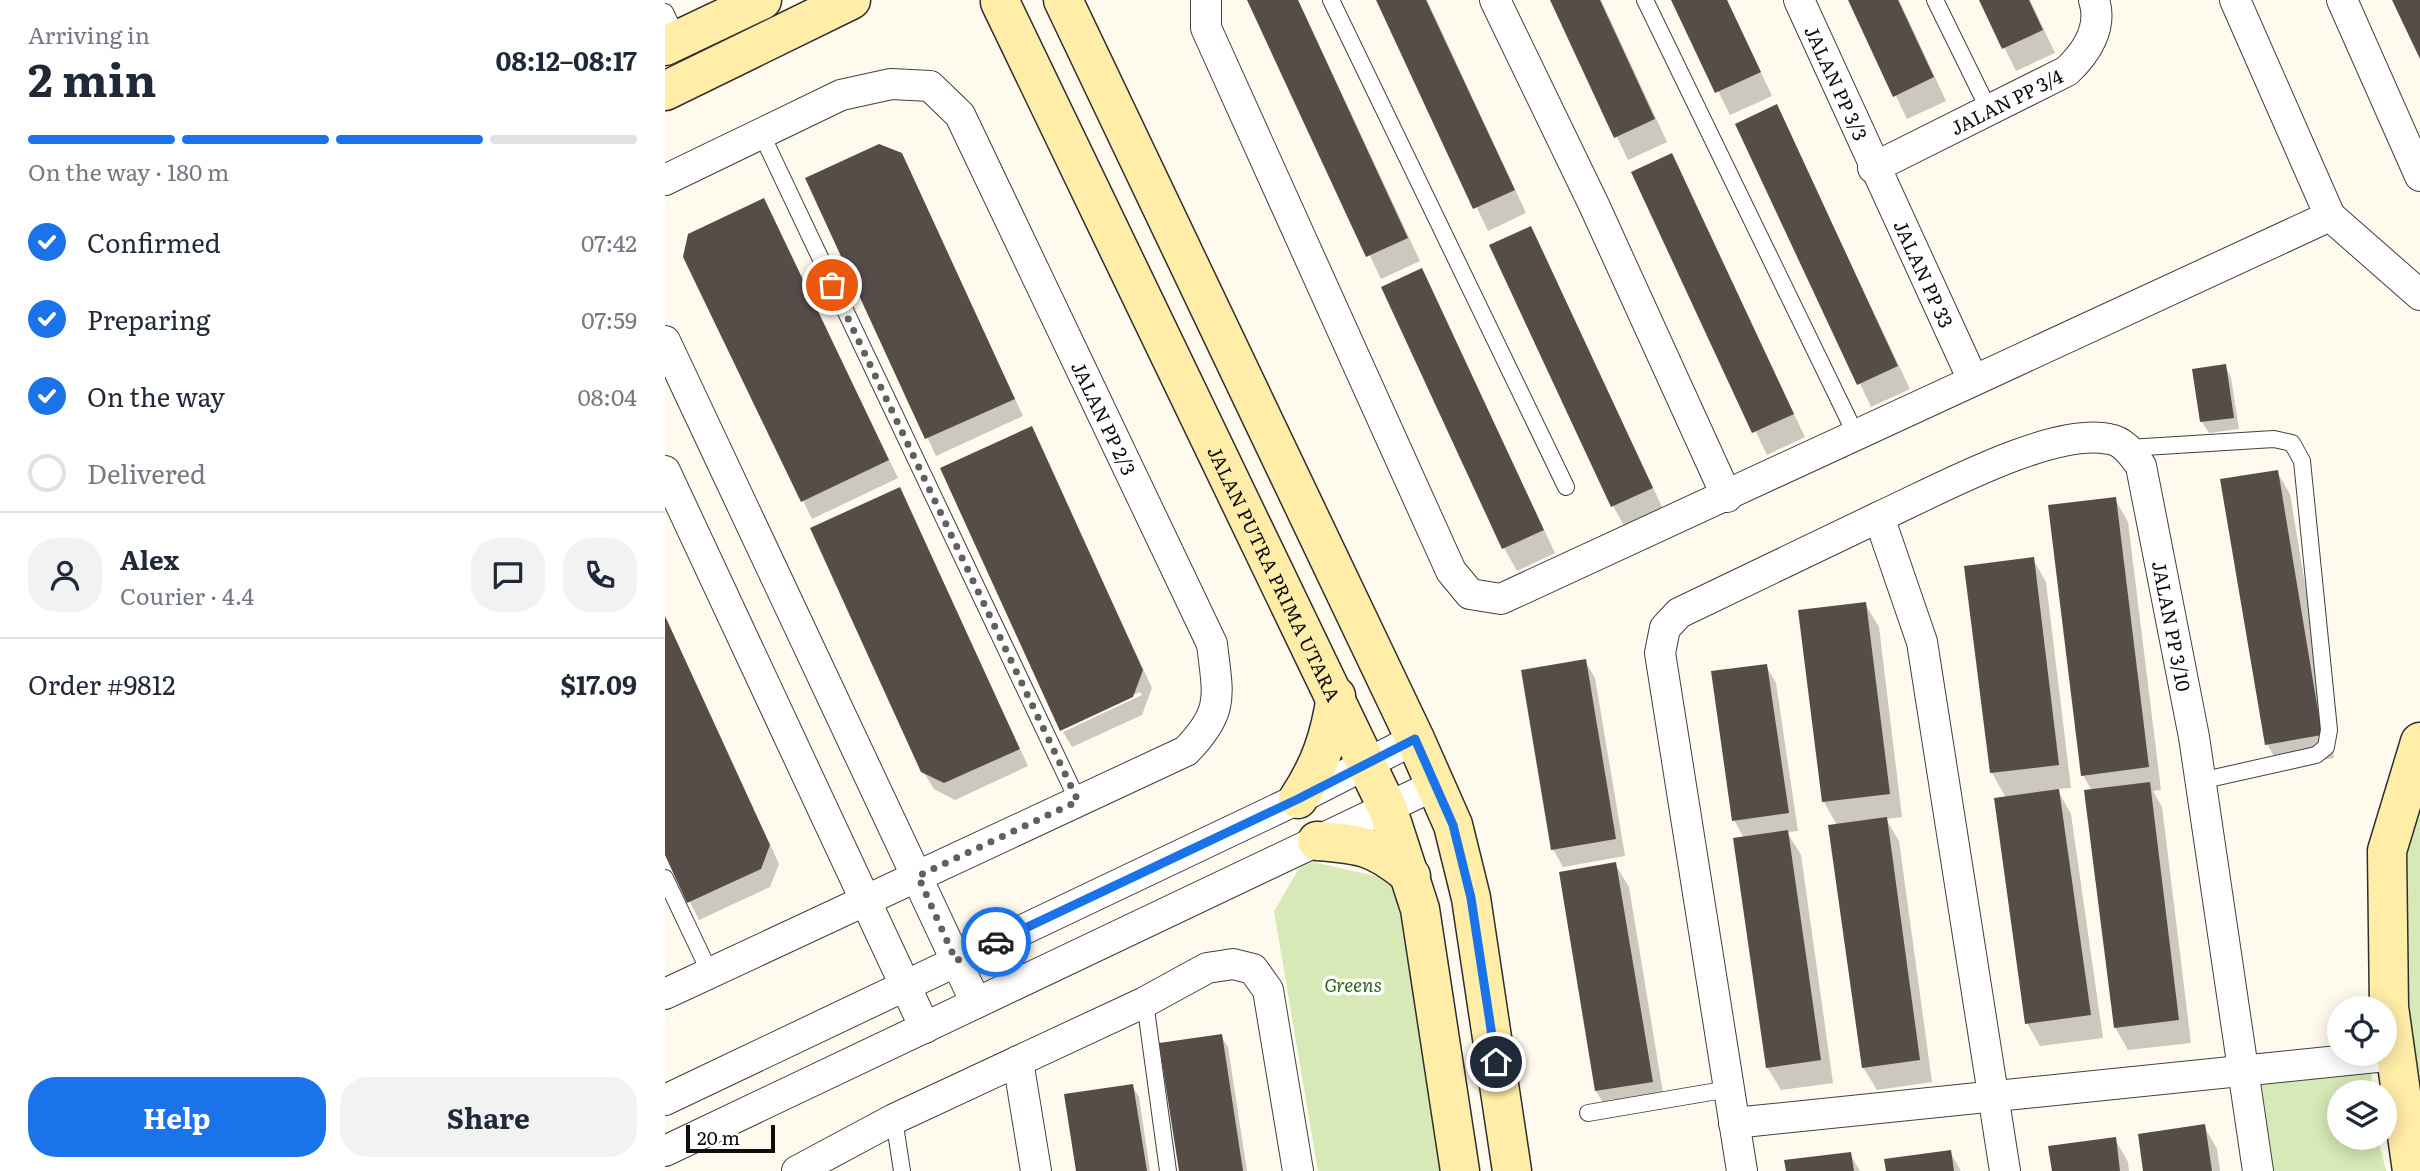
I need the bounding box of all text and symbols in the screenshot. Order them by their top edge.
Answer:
text: Arriving in [28,17,150,51]
street label: JALAN PP 3/3 [1798,21,1875,145]
text: 08:12–08:17 [495,40,637,79]
text: 2 min [28,43,157,111]
street label: JALAN PP 3/4 [1945,61,2068,141]
text: On the way · 180 m [28,154,229,188]
street label: JALAN PP 33 [1887,215,1961,332]
text: Confirmed [87,222,221,261]
icon: check [28,223,66,261]
text: 07:42 [581,225,637,259]
pin [802,255,862,315]
icon: bag [813,266,851,304]
text: Preparing [87,299,210,338]
icon: check [28,300,66,338]
text: 07:59 [581,302,637,336]
street label: JALAN PP 2/3 [1065,356,1144,480]
text: On the way [87,376,225,415]
icon: check [28,377,66,415]
text: 08:04 [577,379,637,413]
street label: JALAN PUTRA PRIMA UTARA [1201,441,1348,706]
text: Delivered [87,453,206,492]
button: person [28,538,102,612]
button: chat [471,538,545,612]
button: phone [563,538,637,612]
text: Alex [120,539,179,578]
street label: JALAN PP 3/10 [2146,558,2199,694]
text: Courier · 4.4 [120,578,254,612]
text: Order #9812 [28,664,175,703]
text: $17.09 [561,664,637,703]
courier [961,907,1031,977]
icon: car [977,923,1015,961]
park label: Greens [1324,970,1382,998]
map controls [2327,996,2397,1150]
button: locate [2327,996,2397,1066]
pin [1466,1032,1526,1092]
icon: home [1477,1043,1515,1081]
button: Help [28,1077,326,1157]
button: Share [340,1077,637,1157]
button: layers [2327,1080,2397,1150]
scale bar [686,1122,775,1154]
text: 20 m [697,1123,740,1151]

